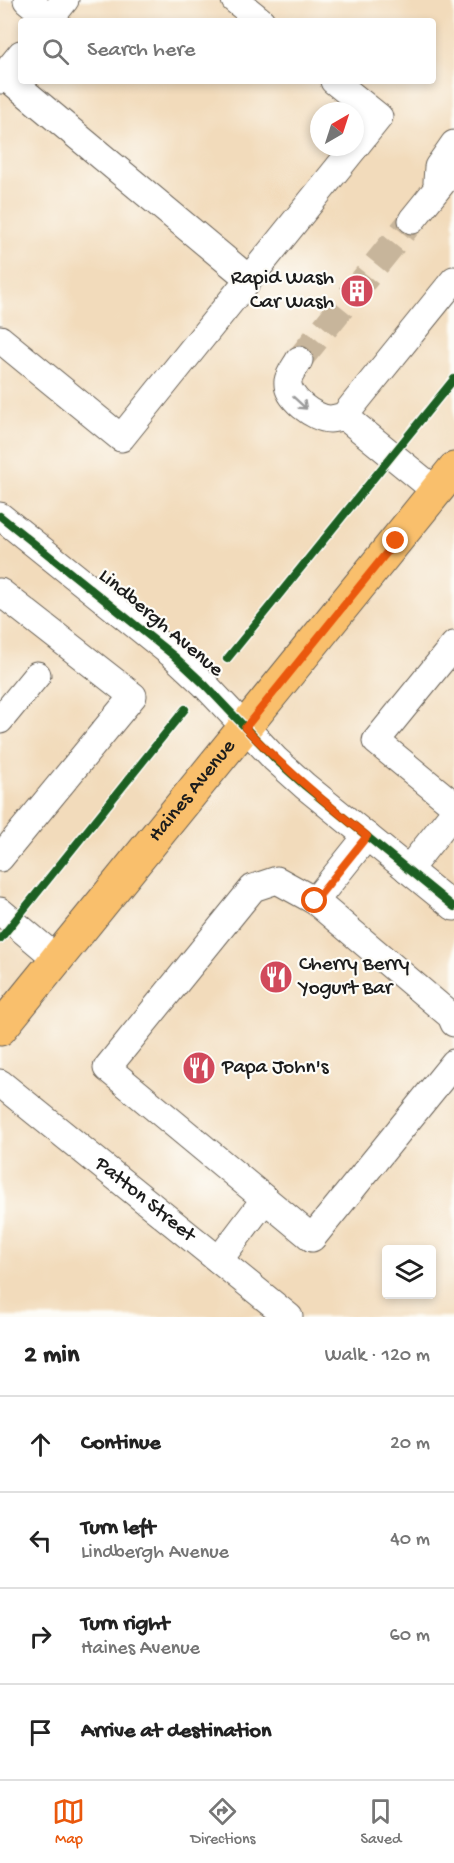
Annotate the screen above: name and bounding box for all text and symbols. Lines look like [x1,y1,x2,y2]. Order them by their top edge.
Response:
search box [18,18,436,84]
icon: search [39,35,72,68]
text: Search here [87,38,195,64]
north arrow [310,102,364,156]
place label: Rapid Wash Car Wash [231,267,334,316]
building icon: Rapid Wash Car Wash [339,273,375,309]
one-way arrow [292,396,307,410]
route end [382,527,408,553]
street label: Lindbergh Avenue [93,565,228,684]
street label: Haines Avenue [144,734,242,848]
route start [301,887,327,913]
place label: Cherry Berry Yogurt Bar [297,953,409,1002]
restaurant icon: Cherry Berry Yogurt Bar [258,959,294,995]
restaurant icon: Papa John's [181,1050,217,1086]
place label: Papa John's [221,1056,330,1081]
street label: Patton Street [88,1151,202,1250]
map controls [382,1245,436,1299]
button: layers [382,1245,436,1299]
text: 2 min [24,1341,79,1372]
text: Walk · 120 m [325,1345,430,1368]
icon: ahead [24,1428,57,1461]
text: Continue [81,1431,161,1457]
text: 20 m [390,1433,430,1456]
text: Turn left [81,1516,155,1542]
icon: left [24,1524,57,1557]
text: 40 m [390,1529,430,1552]
text: Lindbergh Avenue [81,1542,229,1565]
text: Turn right [81,1612,169,1638]
icon: right [24,1620,57,1653]
text: 60 m [390,1625,430,1648]
text: Haines Avenue [81,1638,200,1661]
icon: arrive [24,1716,57,1749]
text: Arrive at destination [81,1719,271,1745]
tab: Map [52,1795,85,1850]
tab: Directions [190,1795,256,1850]
tab: Saved [360,1795,401,1850]

